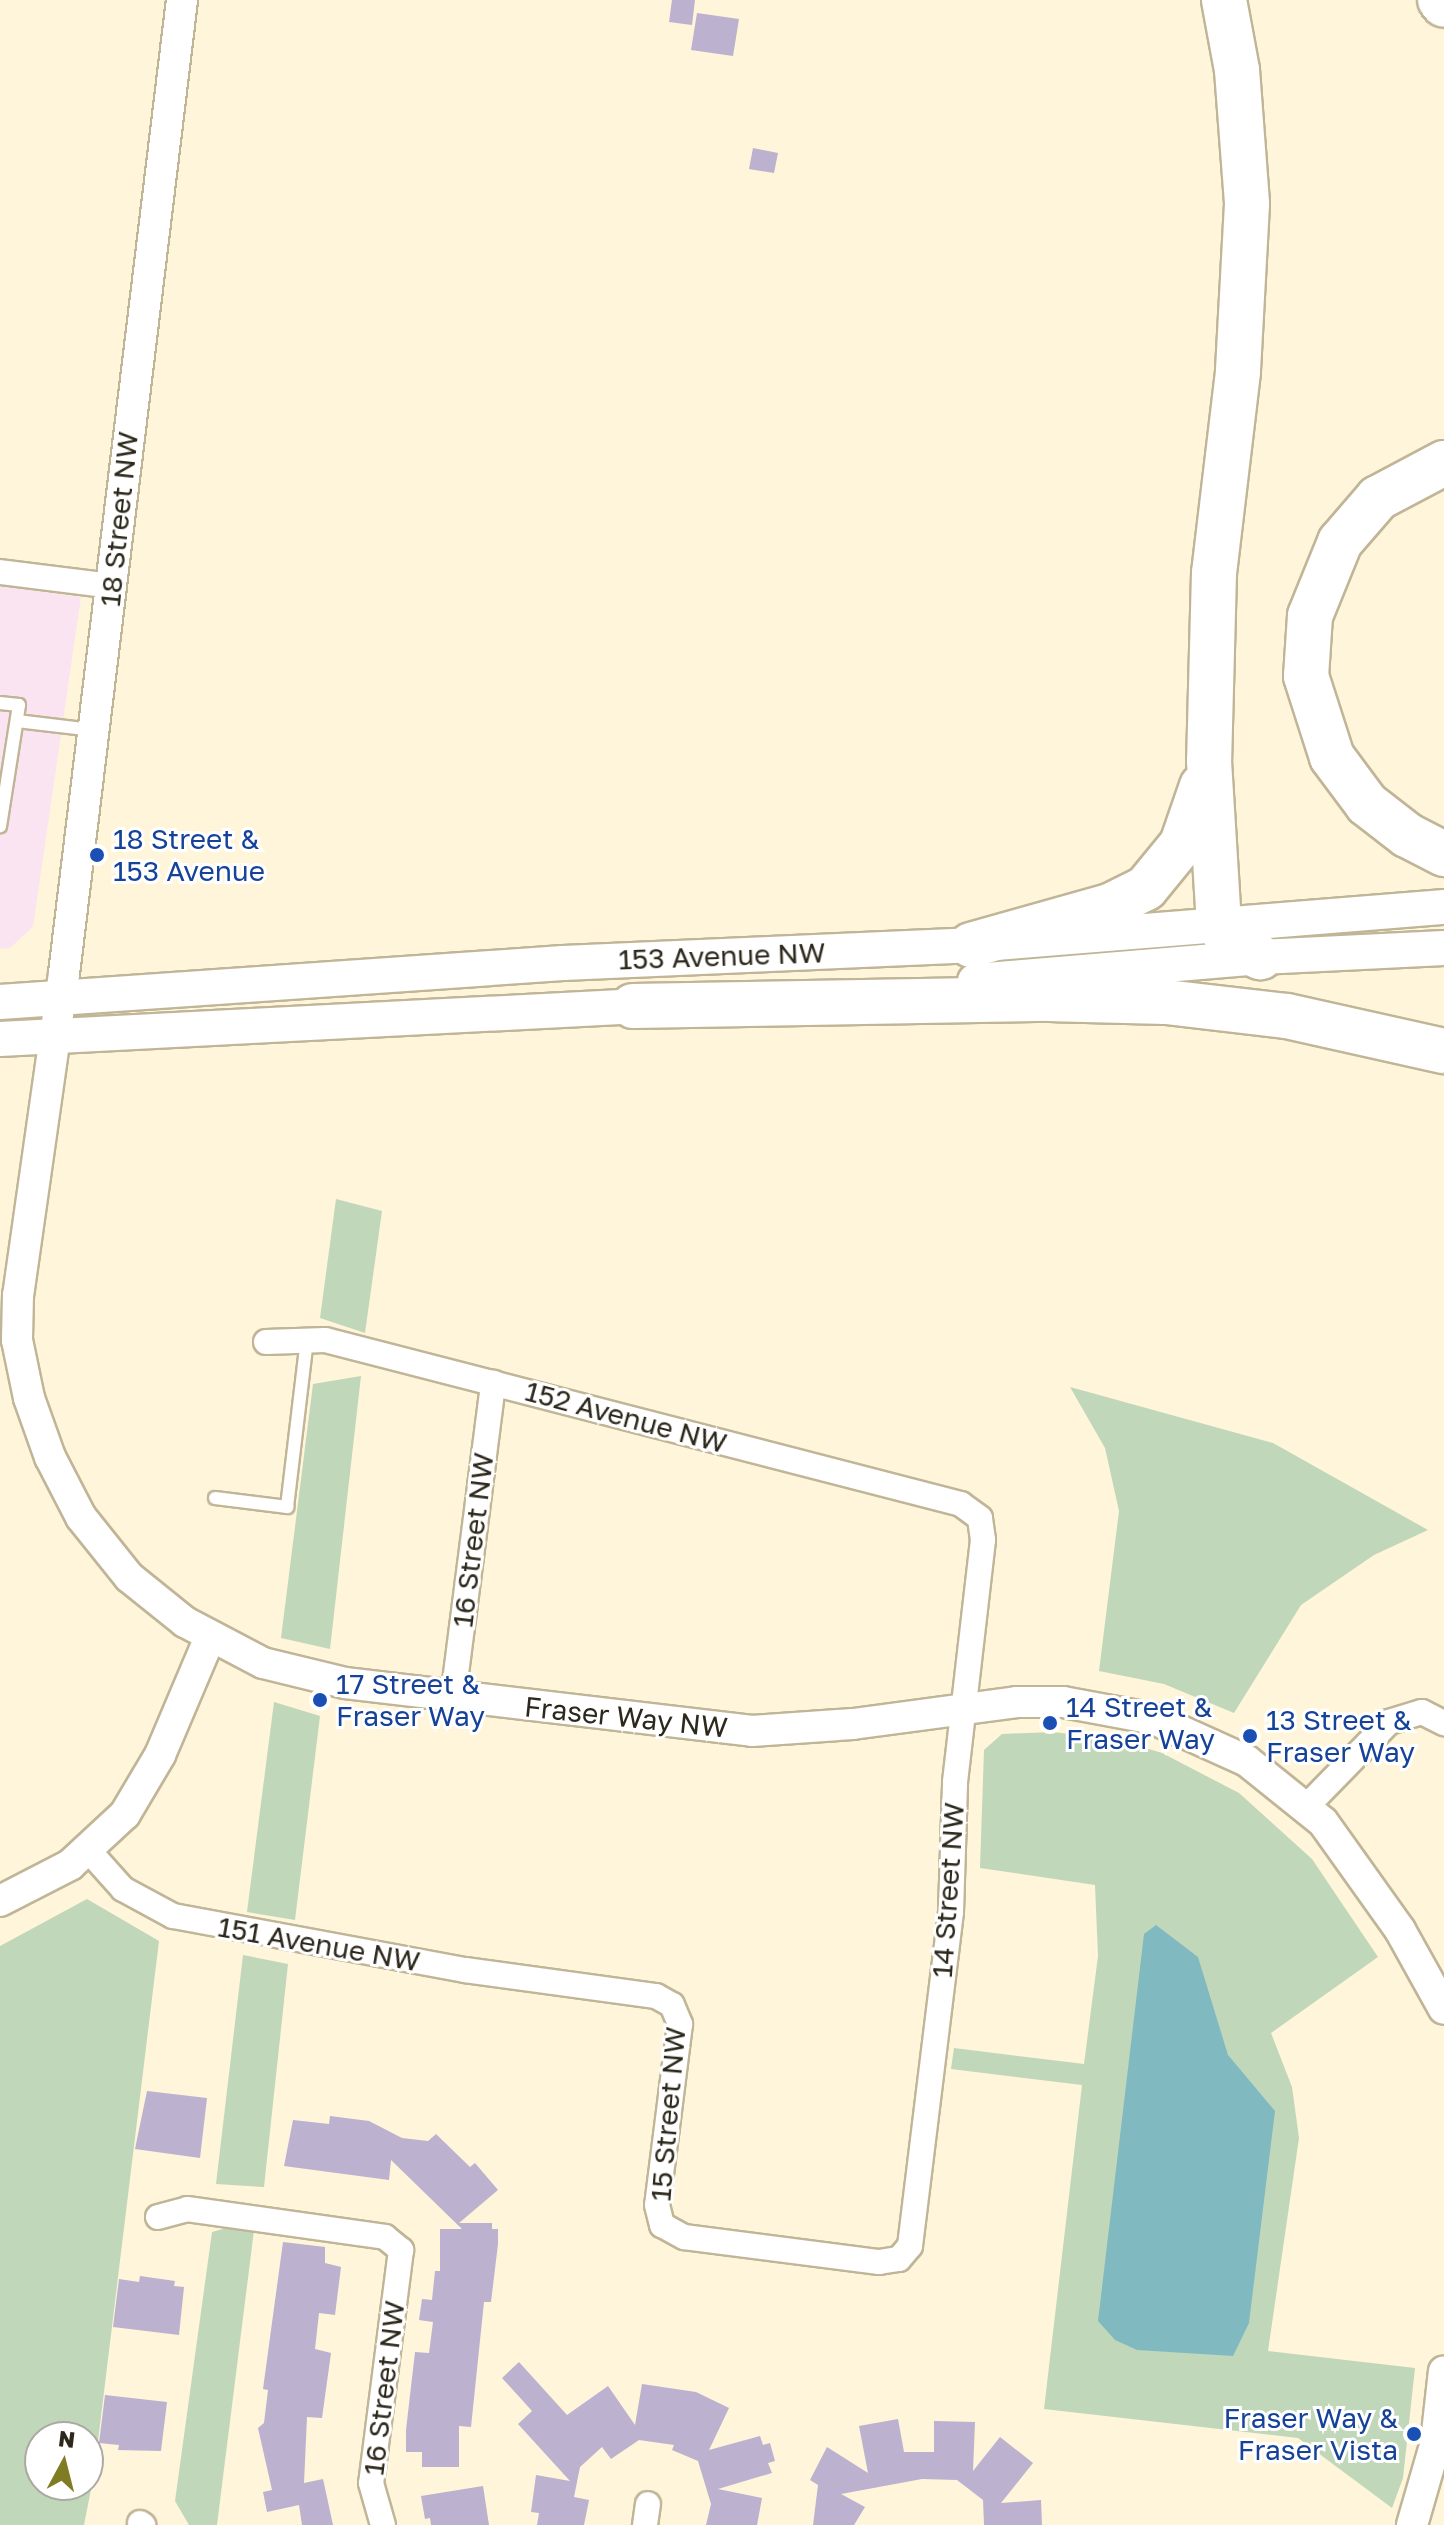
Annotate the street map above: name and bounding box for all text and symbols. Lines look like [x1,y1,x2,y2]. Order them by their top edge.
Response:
street label: 18 Street NW [93,430,145,608]
place label: 18 Street & 153 Avenue [113,822,265,888]
marker: 18 Street & 153 Avenue [88,846,106,864]
street label: 153 Avenue NW [618,936,826,976]
street label: 152 Avenue NW [522,1374,730,1460]
street label: 16 Street NW [446,1451,500,1629]
place label: 17 Street & Fraser Way [336,1667,485,1733]
street label: Fraser Way NW [523,1690,729,1744]
place label: 14 Street & Fraser Way [1066,1690,1215,1756]
marker: 17 Street & Fraser Way [311,1691,329,1709]
place label: 13 Street & Fraser Way [1266,1703,1415,1769]
marker: 14 Street & Fraser Way [1041,1714,1059,1732]
marker: 13 Street & Fraser Way [1241,1727,1259,1745]
street label: 14 Street NW [925,1801,971,1979]
street label: 151 Avenue NW [215,1910,423,1978]
street label: 15 Street NW [644,2025,692,2203]
street label: 16 Street NW [357,2299,411,2477]
place label: Fraser Way & Fraser Vista [1223,2401,1398,2467]
north arrow [24,2421,104,2501]
text: N [57,2424,77,2453]
marker: Fraser Way & Fraser Vista [1405,2425,1423,2443]

